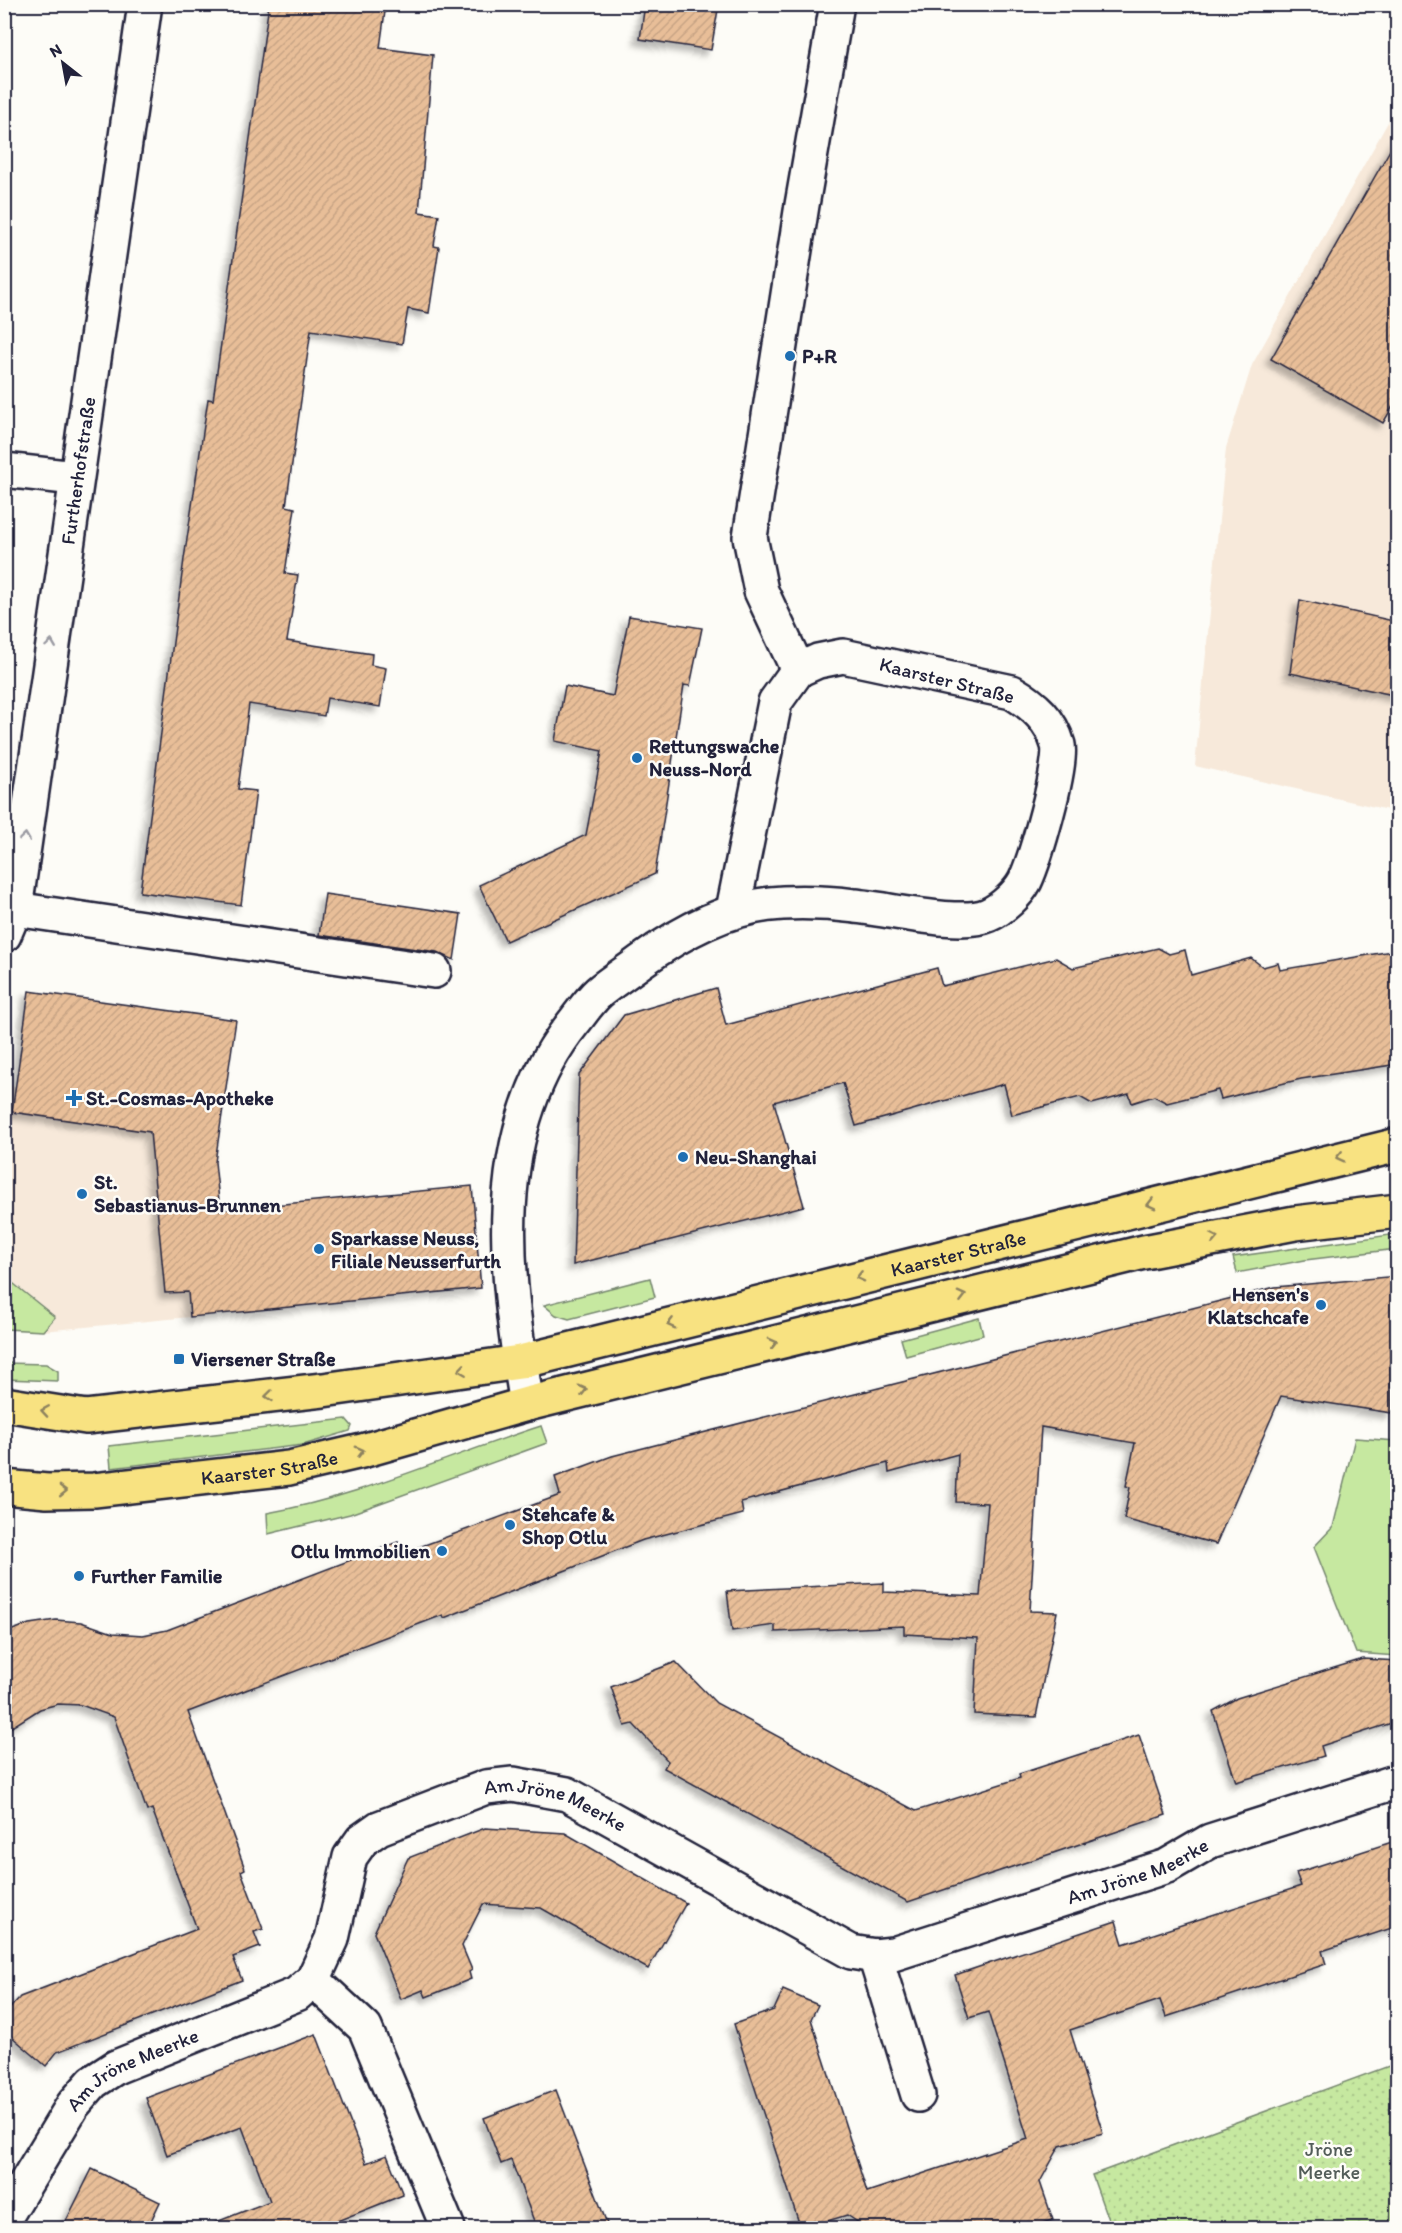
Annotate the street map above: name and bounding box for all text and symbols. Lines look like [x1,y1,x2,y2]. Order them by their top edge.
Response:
north arrow [33,33,93,93]
text: N [46,40,65,61]
place label: P+R [802,344,837,368]
marker: P+R [783,349,797,363]
street label: Furtherhofstraße [55,395,100,546]
one-way arrow [45,640,57,649]
street label: Kaarster Straße [877,652,1017,708]
place label: Rettungswache Neuss-Nord [649,734,780,781]
marker: Rettungswache Neuss-Nord [630,751,644,765]
one-way arrow [18,833,30,842]
place label: St.-Cosmas-Apotheke [86,1086,274,1111]
marker: St.-Cosmas-Apotheke [67,1091,81,1105]
place label: Neu-Shanghai [695,1145,817,1170]
marker: Neu-Shanghai [676,1150,690,1164]
one-way arrow [1336,1150,1346,1163]
place label: St. Sebastianus-Brunnen [94,1170,282,1217]
marker: St. Sebastianus-Brunnen [75,1187,89,1201]
one-way arrow [1146,1196,1156,1209]
street label: Kaarster Straße [888,1225,1028,1282]
place label: Sparkasse Neuss, Filiale Neusserfurth [331,1226,501,1273]
one-way arrow [1208,1232,1218,1245]
marker: Sparkasse Neuss, Filiale Neusserfurth [312,1242,326,1256]
one-way arrow [855,1269,865,1282]
place label: Hensen's Klatschcafe [1208,1282,1309,1329]
one-way arrow [957,1290,967,1303]
marker: Hensen's Klatschcafe [1314,1298,1328,1312]
one-way arrow [666,1316,676,1329]
one-way arrow [768,1337,778,1350]
place label: Viersener Straße [191,1347,336,1371]
marker: Viersener Straße [172,1352,186,1366]
one-way arrow [457,1363,466,1375]
one-way arrow [578,1384,588,1397]
one-way arrow [264,1389,273,1402]
one-way arrow [41,1405,50,1417]
street label: Kaarster Straße [200,1445,340,1490]
one-way arrow [354,1446,364,1459]
one-way arrow [58,1485,67,1497]
place label: Stehcafe & Shop Otlu [522,1502,614,1550]
marker: Stehcafe & Shop Otlu [503,1518,517,1532]
place label: Otlu Immobilien [291,1539,431,1563]
marker: Otlu Immobilien [435,1544,449,1558]
place label: Further Familie [91,1564,223,1588]
marker: Further Familie [72,1569,86,1583]
street label: Am Jröne Meerke [483,1772,631,1837]
street label: Am Jröne Meerke [1064,1833,1213,1909]
street label: Am Jröne Meerke [61,2023,202,2116]
park label: Jröne Meerke [1298,2137,1360,2184]

